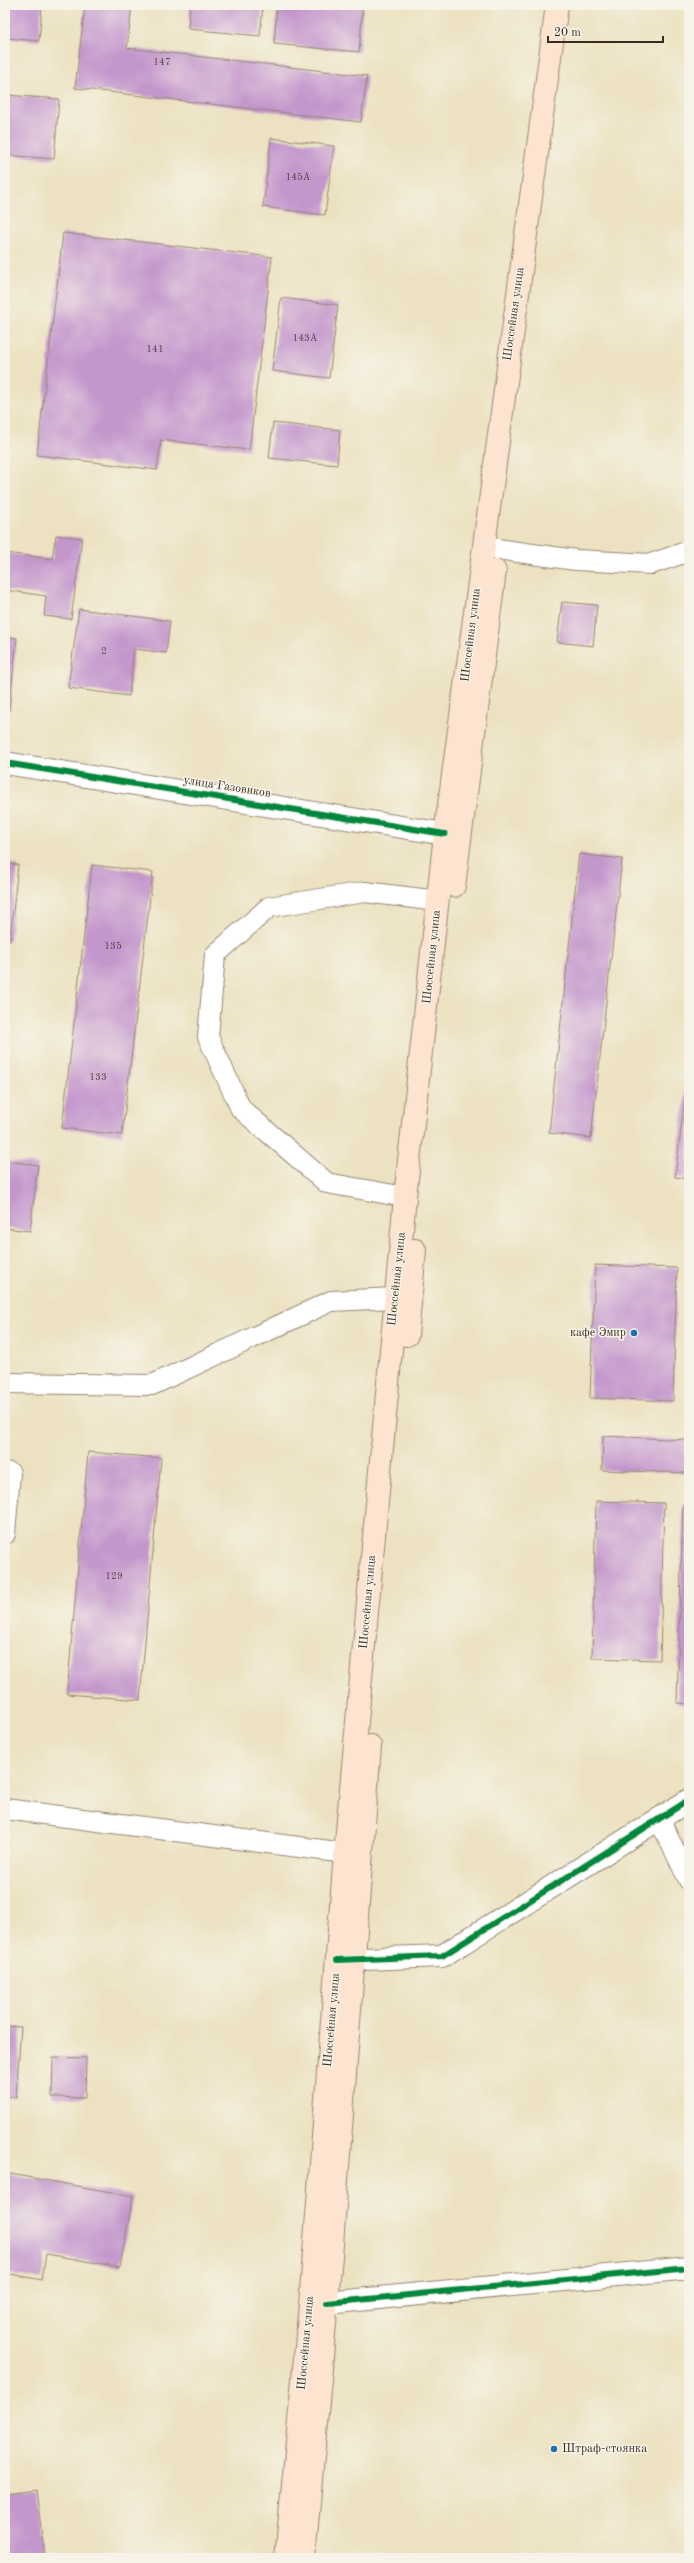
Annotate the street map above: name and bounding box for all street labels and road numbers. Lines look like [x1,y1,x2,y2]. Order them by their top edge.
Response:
street label: Шоссейная улица [501,266,527,362]
street label: Шоссейная улица [459,587,483,683]
street label: улица Газовиков [182,774,272,800]
street label: Шоссейная улица [421,909,443,1005]
street label: Шоссейная улица [386,1231,408,1327]
street label: Шоссейная улица [358,1554,378,1650]
street label: Шоссейная улица [322,1972,342,2068]
street label: Шоссейная улица [296,2295,316,2391]

